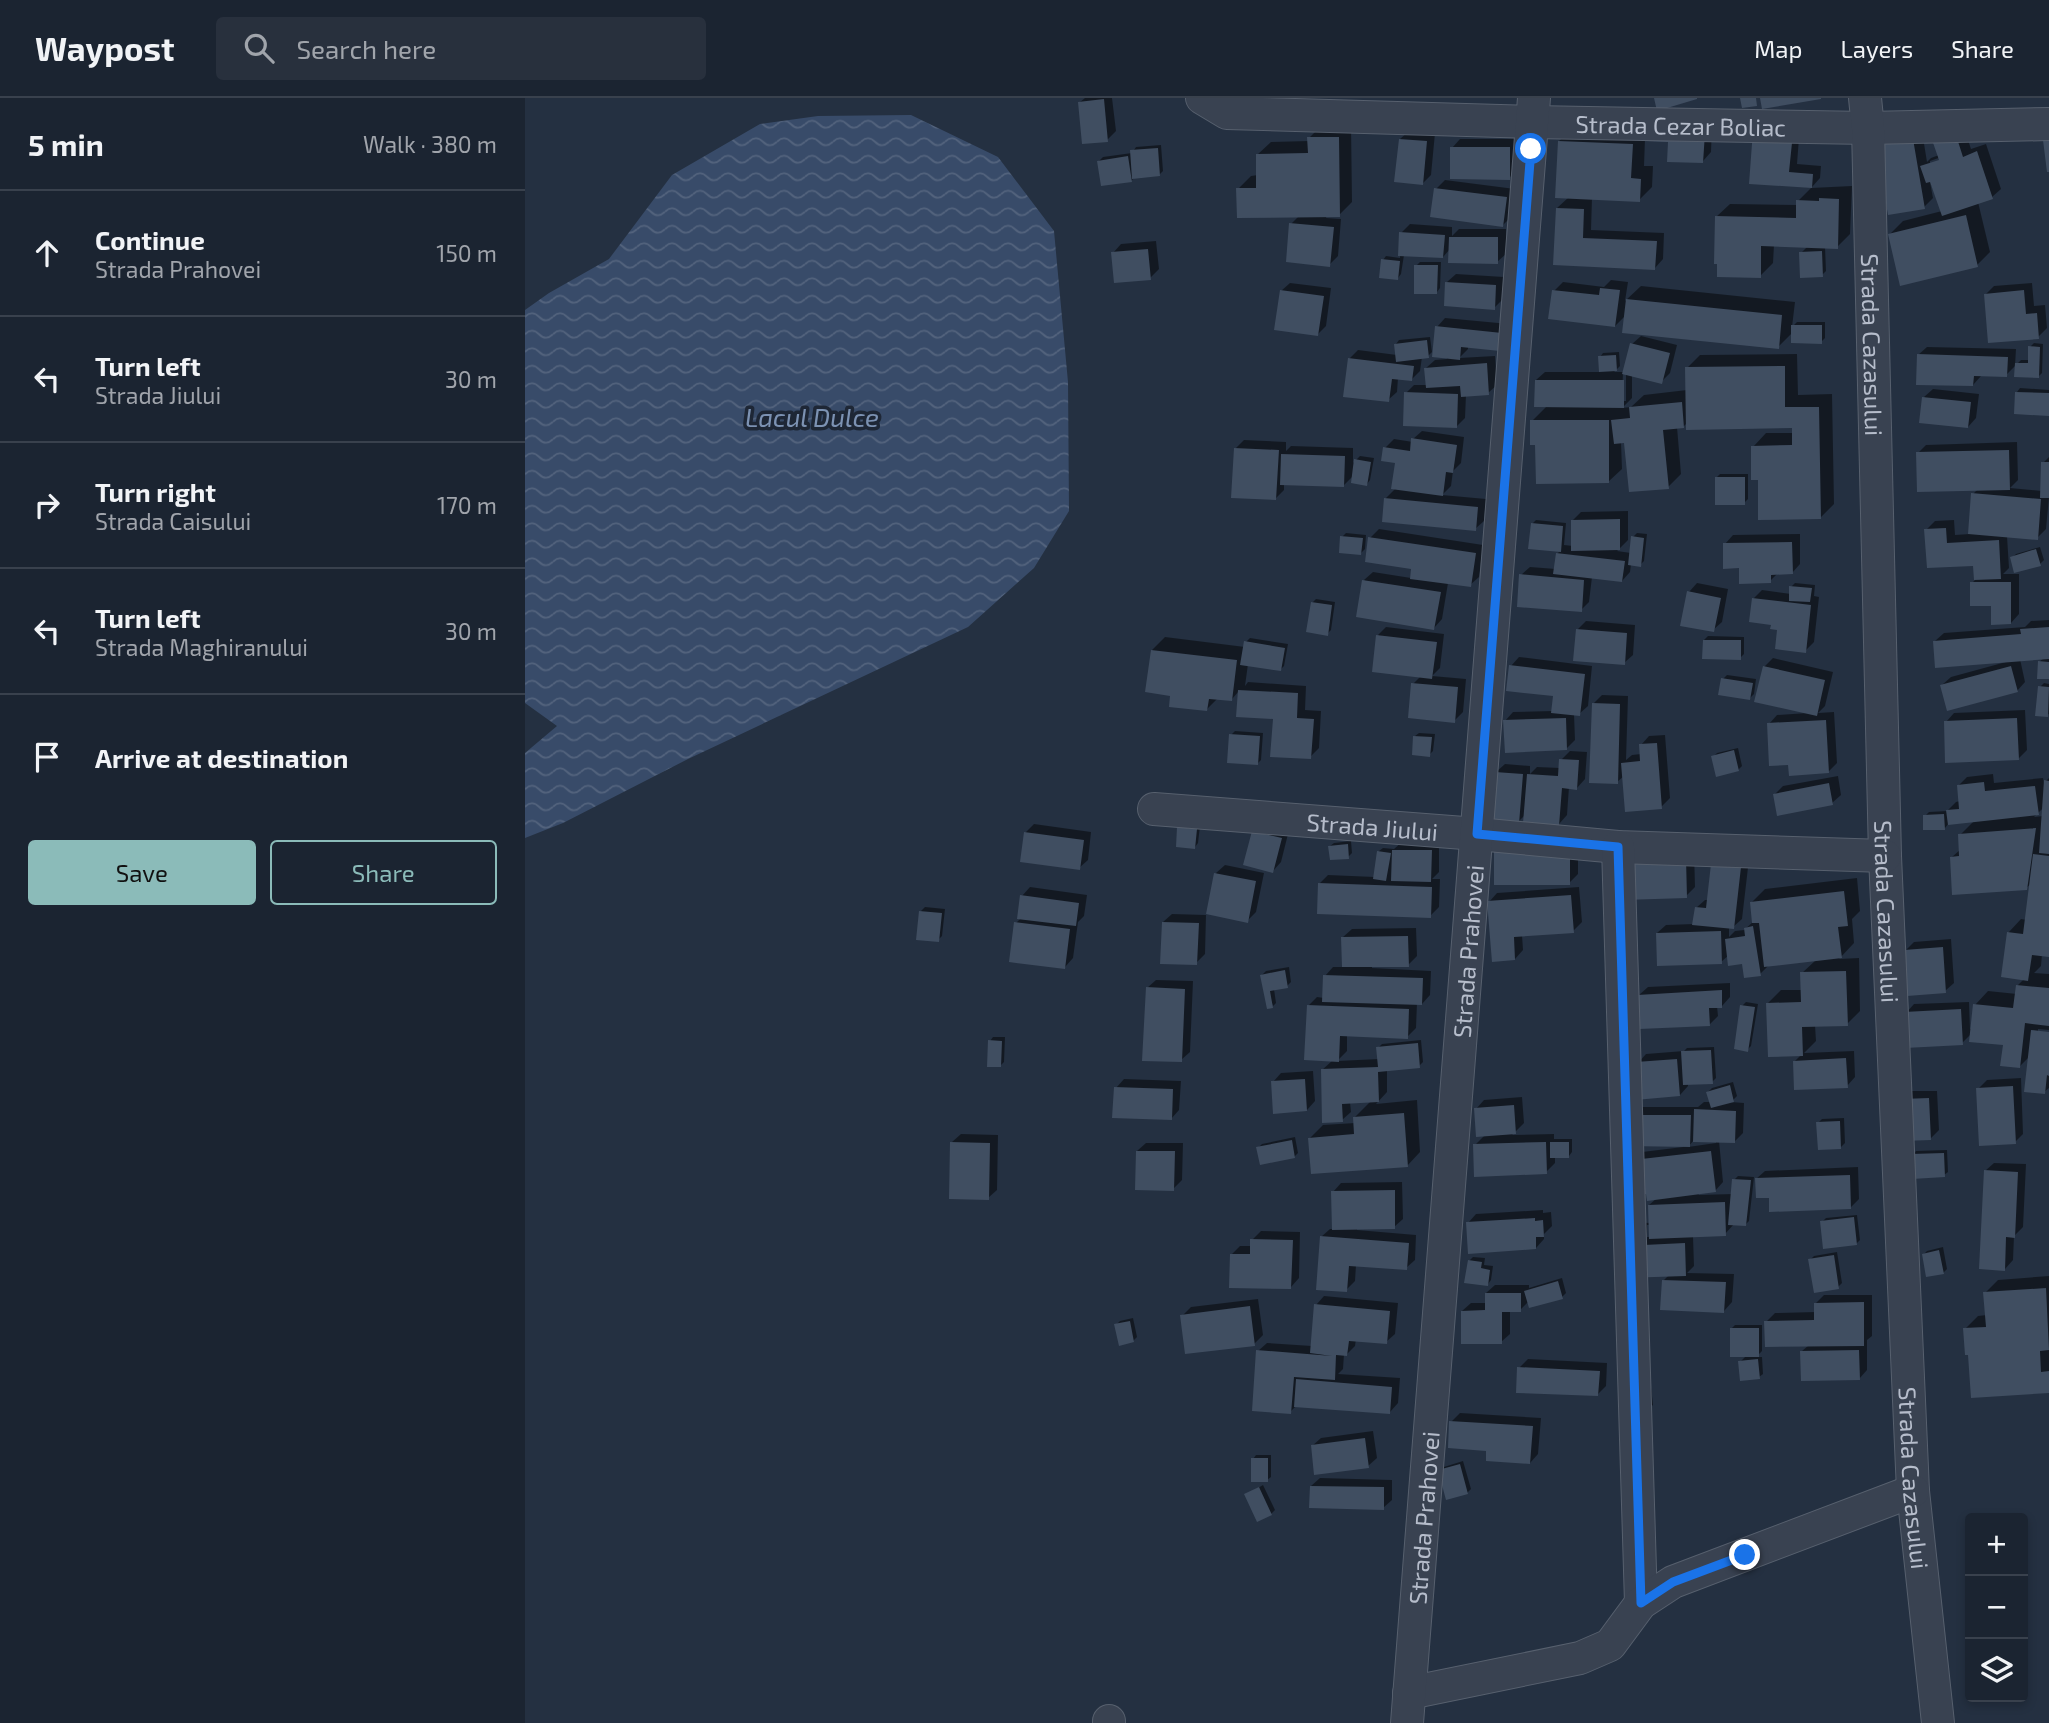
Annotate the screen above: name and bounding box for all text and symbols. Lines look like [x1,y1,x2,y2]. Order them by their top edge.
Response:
search box [216,17,706,80]
text: Waypost [35,28,174,68]
icon: search [240,29,278,67]
text: Search here [296,33,436,64]
text: Map [1754,34,1802,63]
text: Layers [1840,34,1913,63]
text: Share [1951,34,2014,63]
street label: Strada Cezar Boliac [1575,108,1786,141]
text: 5 min [28,126,104,162]
text: Walk · 380 m [363,130,497,158]
route start [1515,133,1546,164]
text: Continue [95,224,205,255]
icon: ahead [28,234,66,272]
text: 150 m [436,239,497,267]
street label: Strada Cazasului [1856,253,1890,436]
text: Strada Prahovei [95,255,261,283]
text: Turn left [95,350,201,381]
icon: left [28,360,66,398]
text: 30 m [445,365,497,393]
text: Strada Jiului [95,381,221,409]
water label: Lacul Dulce [745,401,879,432]
text: Turn right [95,476,216,507]
icon: right [28,486,66,524]
text: 170 m [437,491,497,519]
text: Strada Caisului [95,507,251,535]
text: Turn left [95,602,201,633]
icon: left [28,612,66,650]
text: 30 m [445,617,497,645]
text: Strada Maghiranului [95,633,308,661]
icon: arrive [28,738,66,776]
text: Arrive at destination [95,742,348,773]
street label: Strada Jiului [1306,806,1439,845]
street label: Strada Cazasului [1870,820,1906,1003]
button: Save [28,840,256,905]
button: Share [270,840,497,905]
street label: Strada Prahovei [1446,864,1489,1039]
street label: Strada Cazasului [1894,1386,1936,1570]
street label: Strada Prahovei [1402,1430,1444,1605]
map controls [1965,1513,2028,1702]
button: + [1965,1513,2028,1576]
route end [1729,1539,1760,1570]
button: − [1965,1576,2028,1639]
button: layers [1965,1639,2028,1702]

